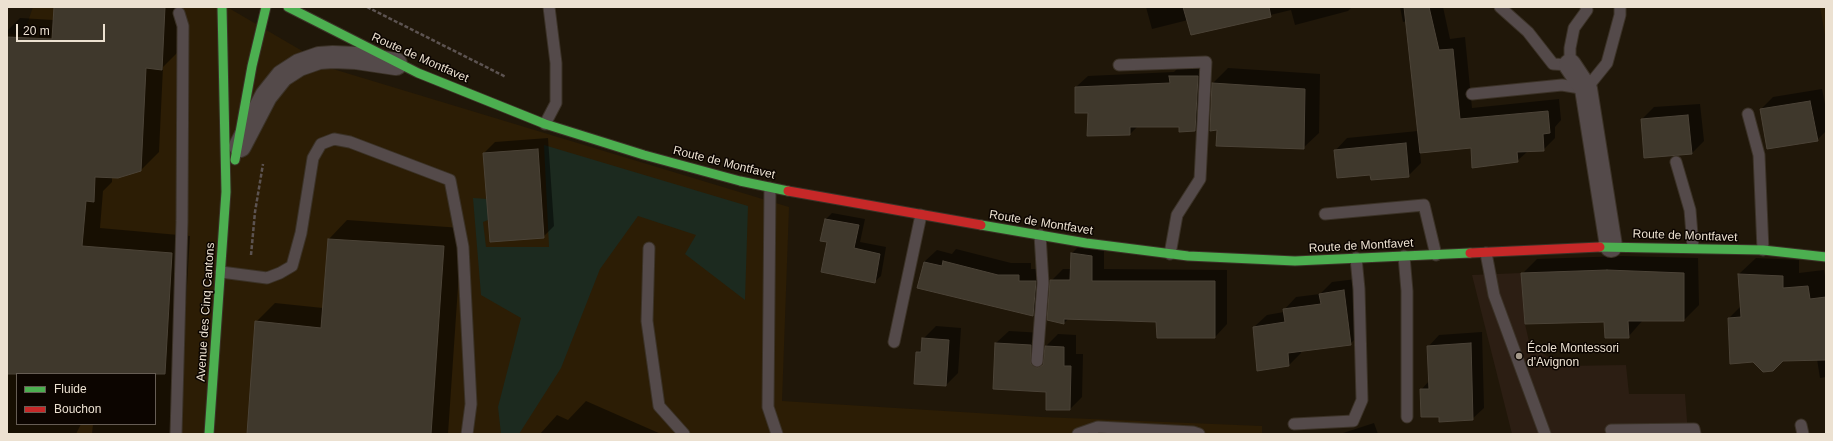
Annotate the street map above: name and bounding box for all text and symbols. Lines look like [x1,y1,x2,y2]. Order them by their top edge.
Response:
scale bar [18,16,107,42]
text: 20 m [23,24,50,38]
street label: Route de Montfavet [369,30,471,86]
street label: Route de Montfavet [671,143,777,183]
street label: Route de Montfavet [988,208,1094,238]
street label: Route de Montfavet [1632,227,1738,245]
street label: Route de Montfavet [1308,236,1414,256]
street label: Avenue des Cinq Cantons [194,242,218,382]
place label: École Montessori d'Avignon [1527,342,1619,370]
marker: École Montessori d'Avignon [1514,351,1524,361]
legend [16,373,156,425]
text: Fluide [54,382,87,396]
text: Bouchon [54,402,101,416]

